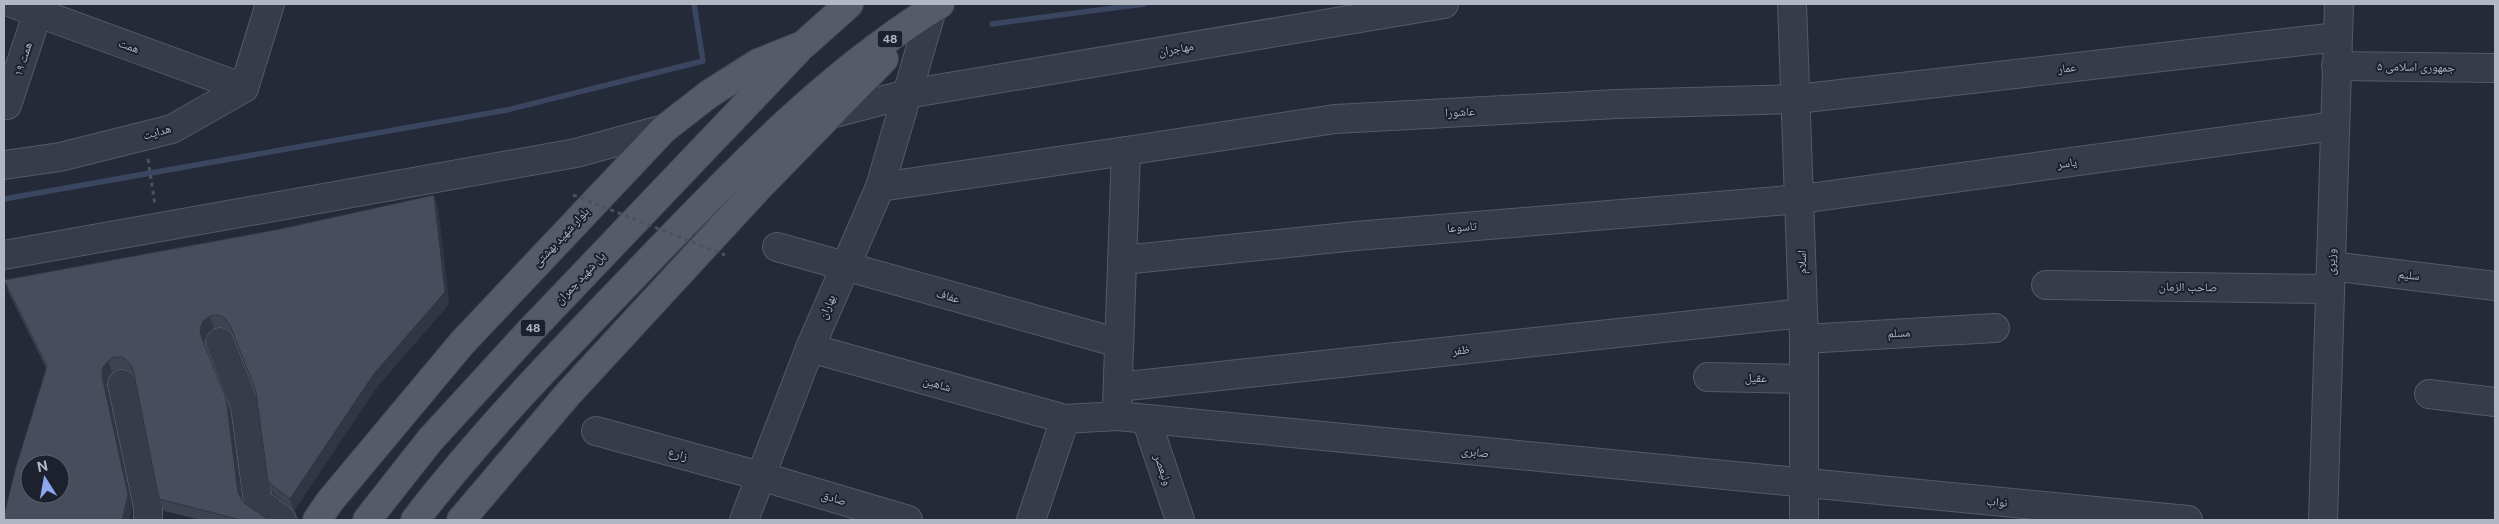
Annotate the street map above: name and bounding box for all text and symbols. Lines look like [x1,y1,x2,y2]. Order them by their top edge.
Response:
road number: 48 [878,30,902,48]
street label: همت [117,36,141,56]
street label: مهاجران [1157,39,1195,59]
street label: همت ۱۹ [11,40,35,78]
street label: جمهوری اسلامی ۵ [2377,59,2455,75]
street label: عمار [2056,60,2077,76]
street label: عاشورا [1445,104,1475,120]
street label: هدایت [141,121,173,143]
street label: یاسر [2055,155,2078,172]
street label: بلوار شهید بهشتی [530,204,592,270]
street label: تاسوعا [1447,219,1478,235]
street label: پل شهید چمران [552,248,608,307]
street label: وزیری [2324,249,2338,275]
street label: اسلام [1795,250,1810,274]
street label: سلیم [2397,267,2421,284]
street label: صاحب الزمان [2159,279,2217,295]
street label: عفاف [935,286,961,306]
street label: بهاران [816,293,839,322]
road number: 48 [520,319,546,336]
street label: مسلم [1887,325,1911,342]
street label: ظفر [1451,342,1470,358]
street label: عقیل [1745,371,1767,385]
street label: شاهین [921,373,953,395]
street label: صابری [1460,444,1490,461]
street label: زارع [667,445,690,464]
street label: ولیعصر [1151,452,1175,487]
north arrow [20,454,70,504]
text: N [36,457,49,475]
street label: صادق [820,488,848,508]
street label: نواب [1986,494,2008,510]

